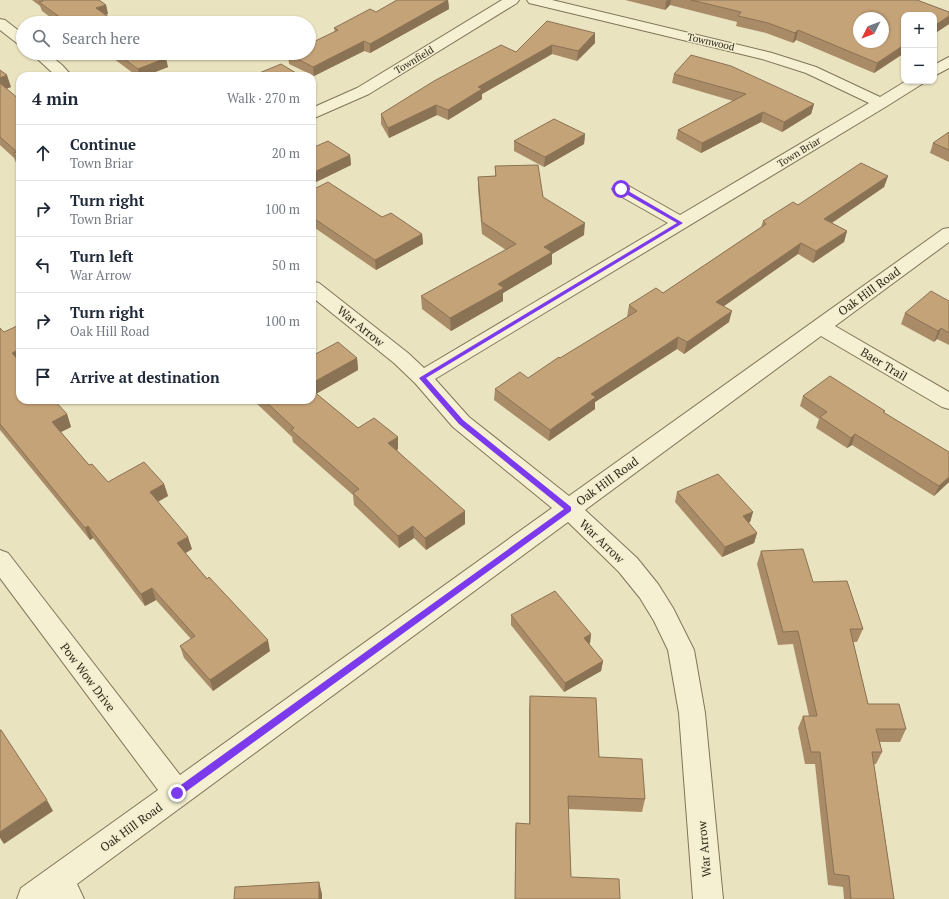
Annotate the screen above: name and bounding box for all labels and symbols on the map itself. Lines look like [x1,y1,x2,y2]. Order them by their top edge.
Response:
north arrow [853,12,889,48]
street label: Townwood [686,30,736,54]
street label: Townfield [392,43,436,77]
street label: Town Briar [775,134,823,170]
route start [612,180,630,198]
street label: Oak Hill Road [835,263,903,319]
street label: War Arrow [334,302,388,350]
street label: Baer Trail [858,344,910,384]
street label: Oak Hill Road [573,453,641,509]
street label: War Arrow [576,516,628,566]
street label: Pow Wow Drive [57,640,119,714]
route end [168,784,186,802]
street label: Oak Hill Road [97,799,165,855]
street label: War Arrow [694,820,714,878]

